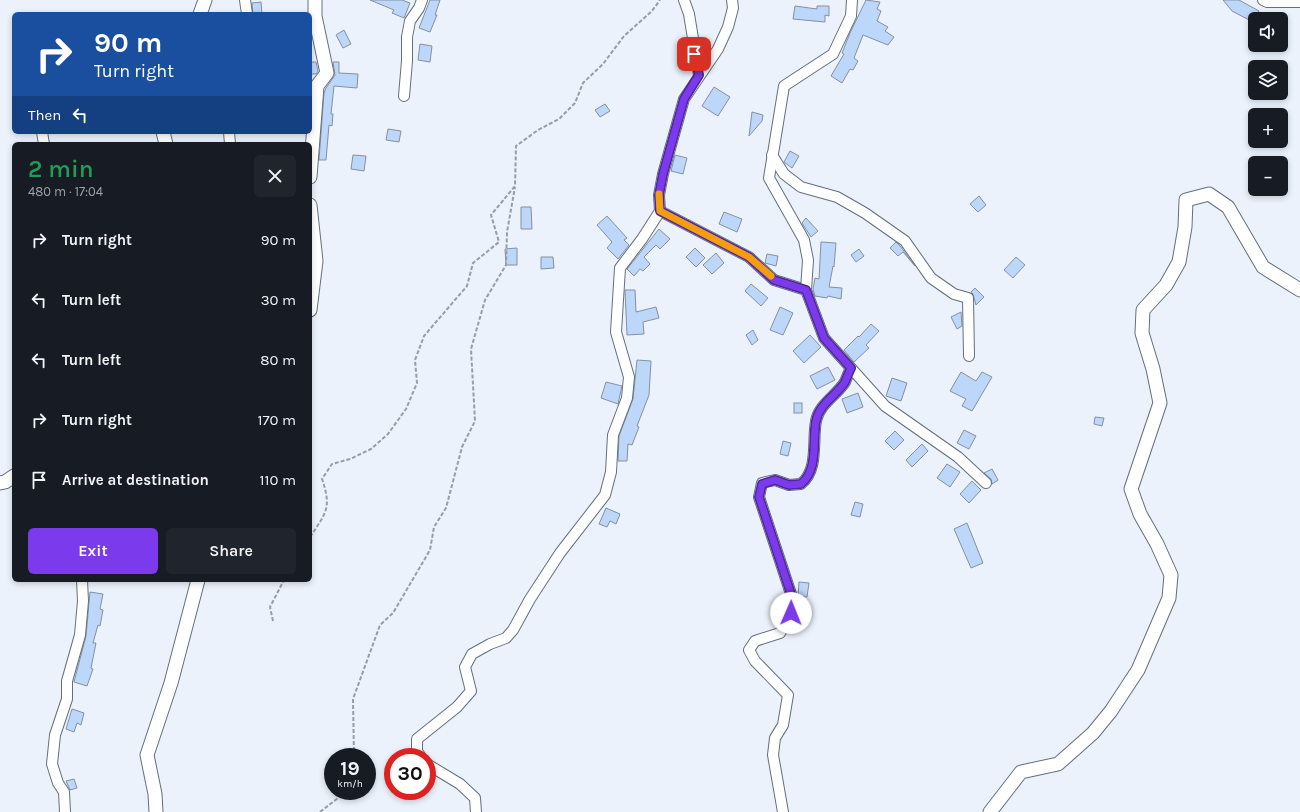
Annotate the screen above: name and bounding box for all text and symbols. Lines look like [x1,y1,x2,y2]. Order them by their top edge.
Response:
map controls [1248,12,1288,196]
button: sound [1248,12,1288,52]
text: 90 m [94,26,162,59]
icon: right [28,28,80,80]
pin [677,37,711,71]
icon: arrive [683,43,705,65]
text: Turn right [94,60,174,82]
button: layers [1248,60,1288,100]
icon: left [69,104,91,126]
text: Then [28,106,61,124]
button: + [1248,108,1288,148]
text: 2 min [28,155,94,183]
button: close [254,155,296,197]
button: − [1248,156,1288,196]
text: 480 m · 17:04 [28,184,103,199]
icon: right [28,229,50,251]
text: Turn right [62,231,132,249]
text: 90 m [261,231,296,249]
icon: left [28,289,50,311]
text: Turn left [62,291,121,309]
text: 30 m [261,291,296,309]
icon: left [28,349,50,371]
text: Turn left [62,351,121,369]
text: 80 m [260,351,296,369]
icon: right [28,409,50,431]
text: Turn right [62,411,132,429]
text: 170 m [258,411,296,429]
icon: arrive [28,469,50,491]
text: Arrive at destination [62,471,209,489]
text: 110 m [260,471,296,489]
button: Exit [28,528,158,574]
button: Share [166,528,296,574]
position arrow [770,592,812,634]
speed limit sign: 30 [384,748,436,800]
text: 19 [340,757,360,780]
text: km/h [337,778,363,790]

